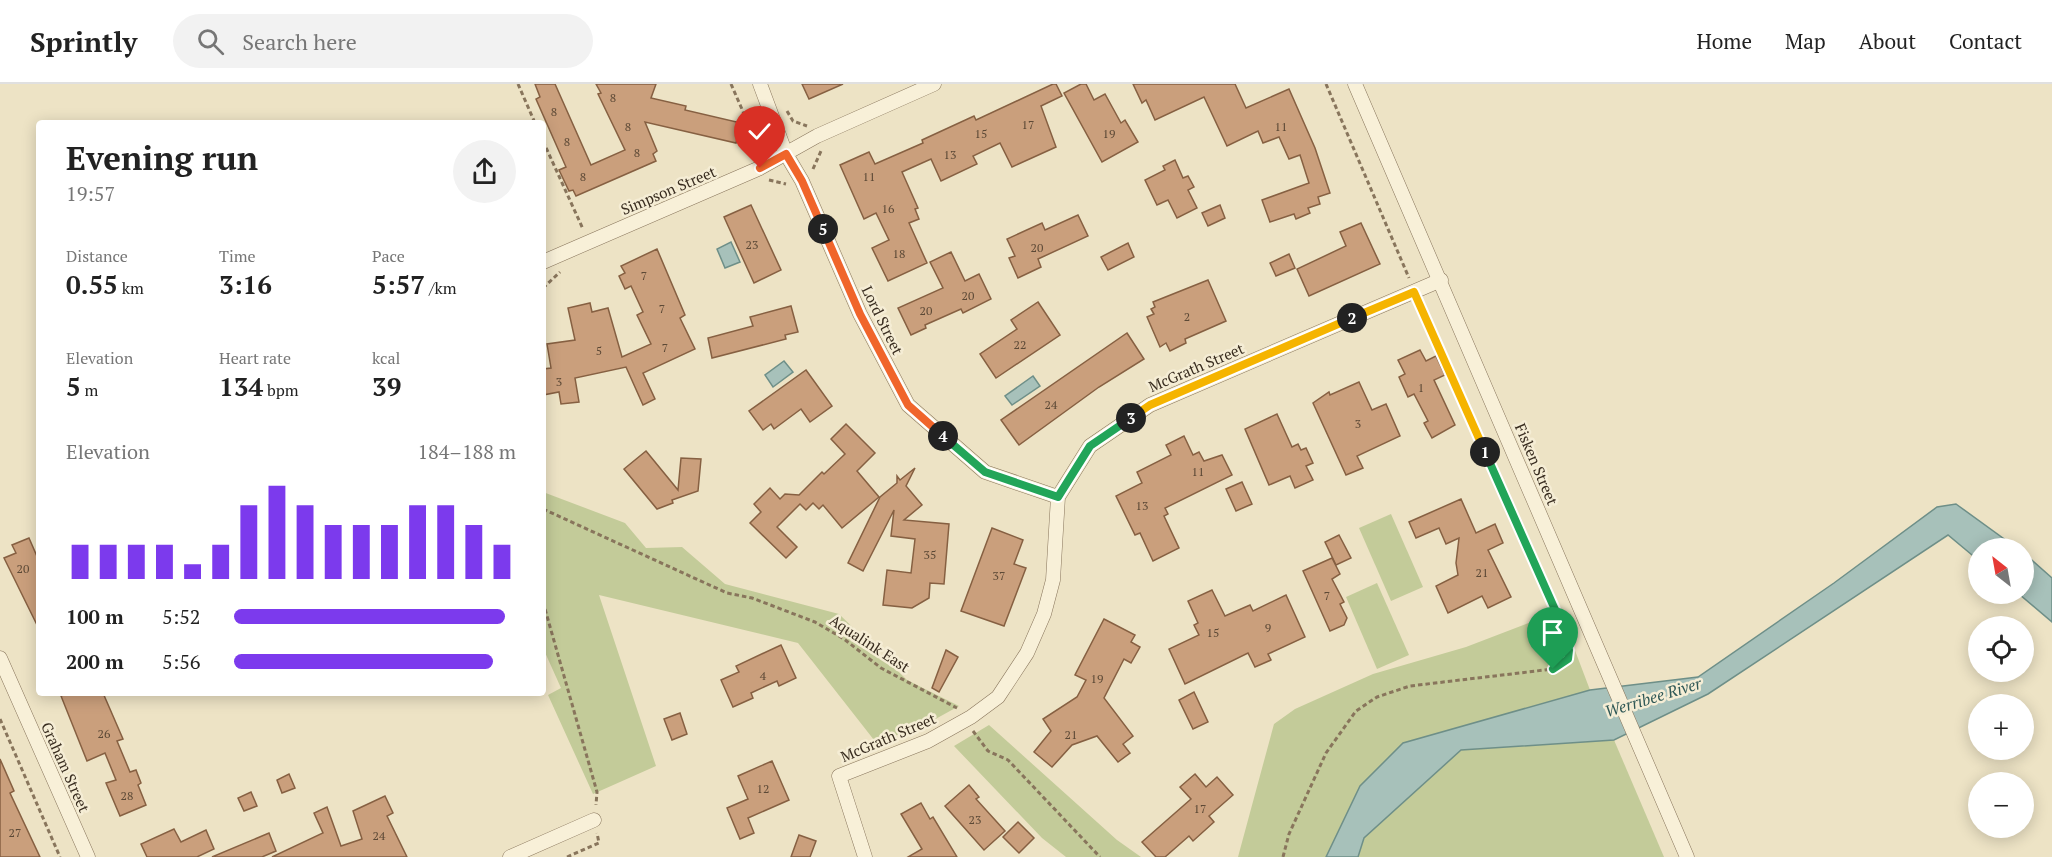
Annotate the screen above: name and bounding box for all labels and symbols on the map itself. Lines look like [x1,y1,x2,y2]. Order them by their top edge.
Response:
house number: 8 [610,90,616,105]
house number: 8 [551,104,557,119]
pin [734,106,785,168]
house number: 17 [1022,117,1034,132]
house number: 8 [625,119,631,134]
house number: 11 [1275,119,1287,134]
house number: 15 [975,126,987,141]
house number: 19 [1103,126,1115,141]
house number: 8 [564,134,570,149]
house number: 8 [634,145,640,160]
house number: 13 [944,147,956,162]
street label: Simpson Street [617,161,719,219]
house number: 8 [580,169,586,184]
house number: 11 [863,169,875,184]
house number: 16 [882,201,895,216]
pin: 5 [808,214,838,244]
house number: 23 [746,237,758,252]
house number: 20 [1031,240,1043,255]
house number: 18 [893,246,905,261]
house number: 7 [641,268,647,283]
street label: Lord Street [858,282,908,358]
house number: 20 [962,288,974,303]
house number: 7 [659,301,665,316]
house number: 20 [920,303,932,318]
pin: 2 [1337,303,1367,333]
house number: 2 [1184,309,1190,324]
house number: 22 [1014,337,1026,352]
street label: McGrath Street [1145,338,1247,396]
house number: 7 [662,340,668,355]
house number: 5 [596,343,602,358]
house number: 3 [556,374,562,389]
house number: 1 [1418,380,1424,395]
house number: 24 [1045,397,1058,412]
pin: 3 [1116,403,1146,433]
house number: 3 [1355,416,1361,431]
street label: Fisken Street [1511,420,1563,508]
pin: 4 [928,421,958,451]
pin: 1 [1470,437,1500,467]
house number: 11 [1192,464,1204,479]
house number: 13 [1136,498,1148,513]
north arrow [1968,538,2034,604]
house number: 35 [924,547,936,562]
house number: 20 [17,561,29,576]
house number: 21 [1476,565,1488,580]
house number: 37 [993,568,1005,583]
house number: 7 [1324,588,1330,603]
pin [1527,607,1578,669]
street label: Aqualink East [826,610,914,677]
house number: 9 [1265,620,1271,635]
house number: 15 [1207,625,1219,640]
house number: 4 [760,668,767,683]
house number: 19 [1091,671,1103,686]
water label: Werribee River [1602,672,1705,722]
street label: McGrath Street [837,708,939,766]
street label: Graham Street [37,719,95,816]
house number: 26 [98,726,111,741]
house number: 21 [1065,727,1077,742]
house number: 12 [757,781,769,796]
house number: 28 [121,788,133,803]
house number: 17 [1194,801,1206,816]
house number: 23 [969,812,981,827]
house number: 27 [9,825,21,840]
house number: 24 [373,828,386,843]

